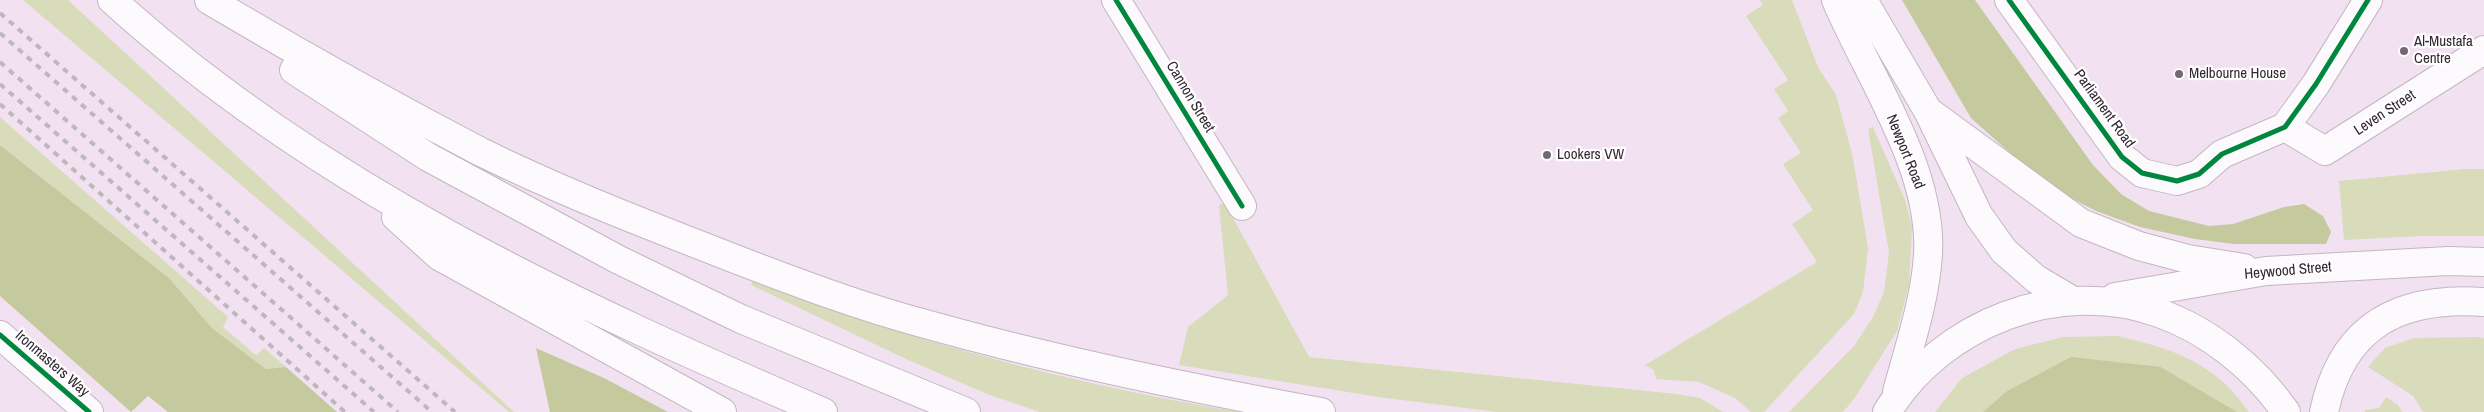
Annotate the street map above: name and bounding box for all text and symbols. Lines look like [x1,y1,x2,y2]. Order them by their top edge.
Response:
place label: Al-Mustafa Centre [2414,33,2473,68]
marker: Al-Mustafa Centre [2398,45,2410,57]
street label: Cannon Street [1162,58,1218,136]
place label: Melbourne House [2189,65,2286,83]
street label: Parliament Road [2070,66,2138,152]
marker: Melbourne House [2173,68,2185,80]
street label: Leven Street [2351,86,2419,140]
street label: Newport Road [1882,112,1928,192]
place label: Lookers VW [1557,146,1624,164]
marker: Lookers VW [1541,149,1553,161]
street label: Heywood Street [2244,258,2332,284]
street label: Ironmasters Way [11,327,93,401]

